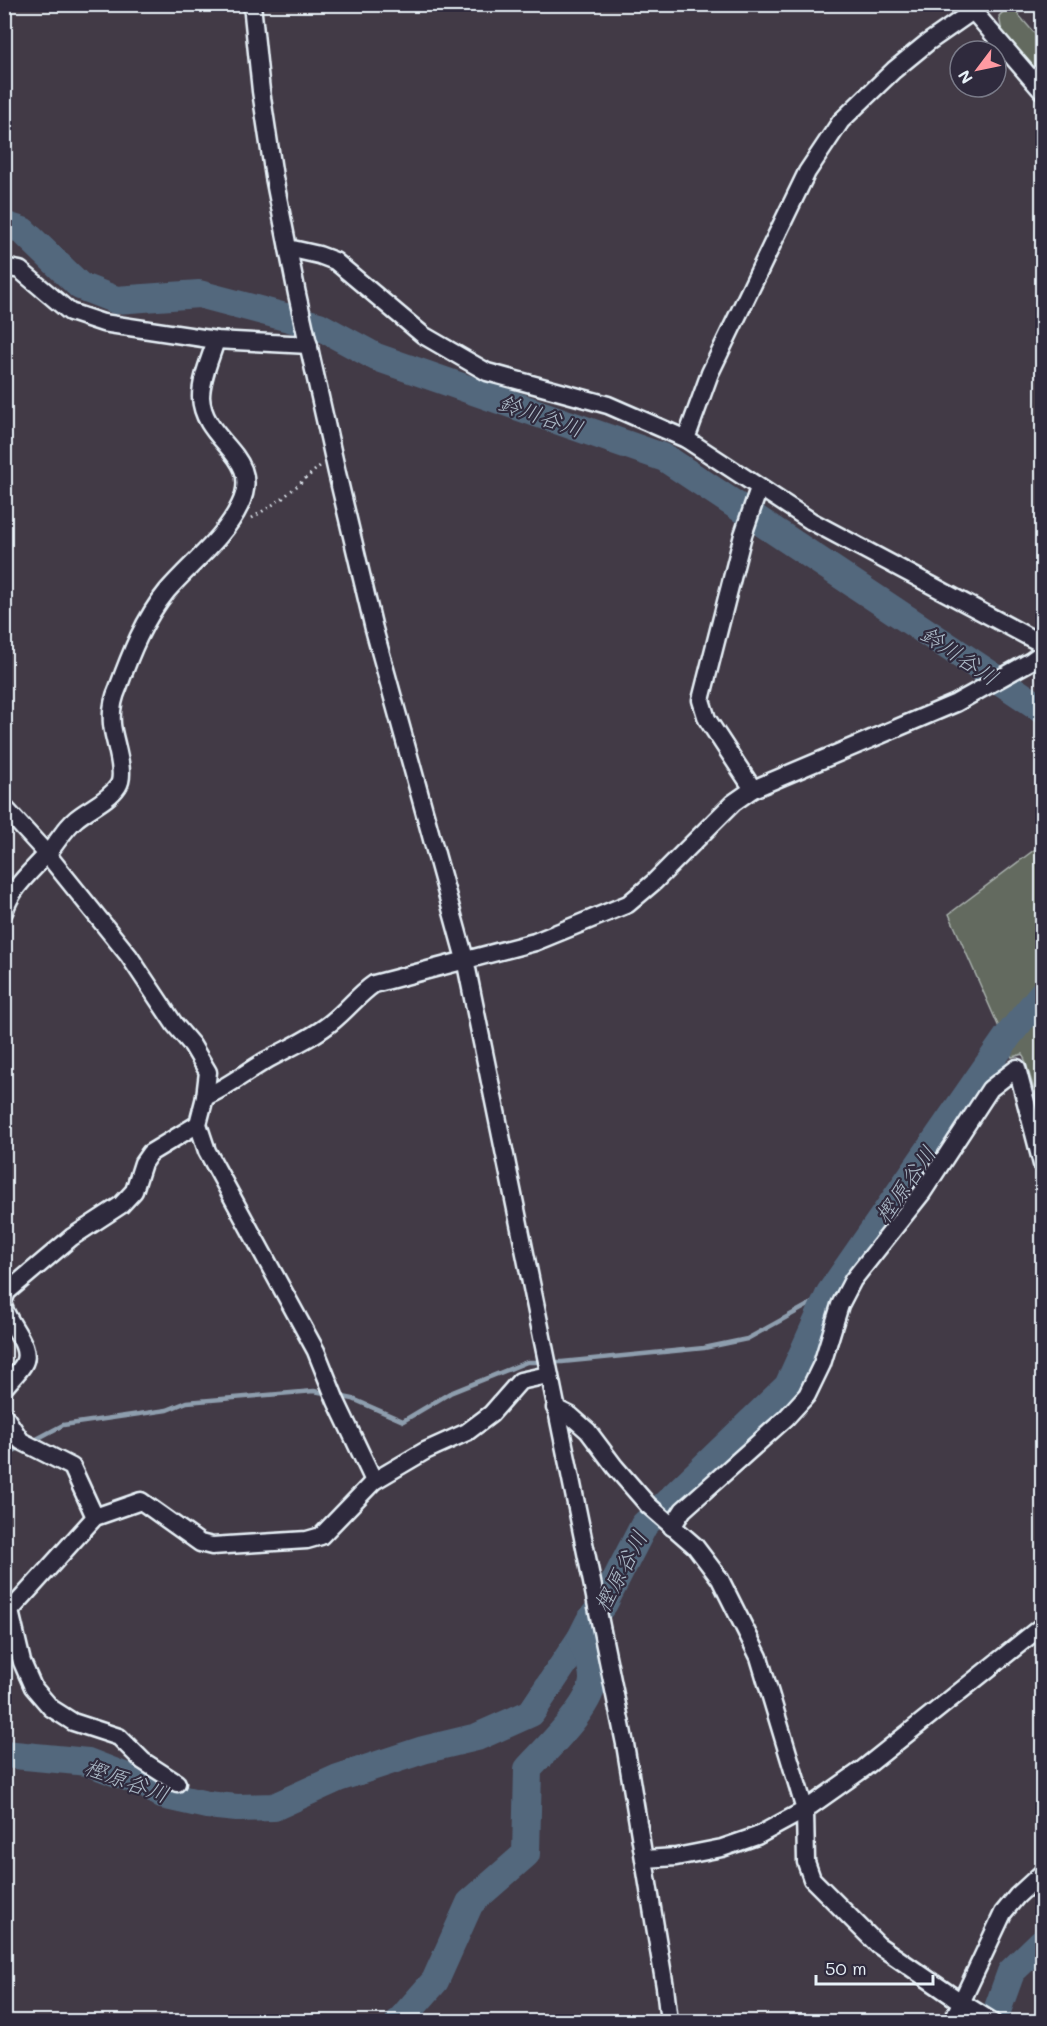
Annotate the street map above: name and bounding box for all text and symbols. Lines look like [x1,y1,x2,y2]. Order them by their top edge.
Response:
north arrow [948,39,1008,99]
text: N [953,66,977,88]
water label: 鈴川谷川 [495,387,587,443]
water label: 鈴川谷川 [915,618,1005,692]
water label: 樫原谷川 [868,1140,942,1228]
water label: 樫原谷川 [587,1525,653,1617]
water label: 樫原谷川 [81,1751,173,1809]
scale bar [816,1948,933,1986]
text: 50 m [825,1956,867,1980]

